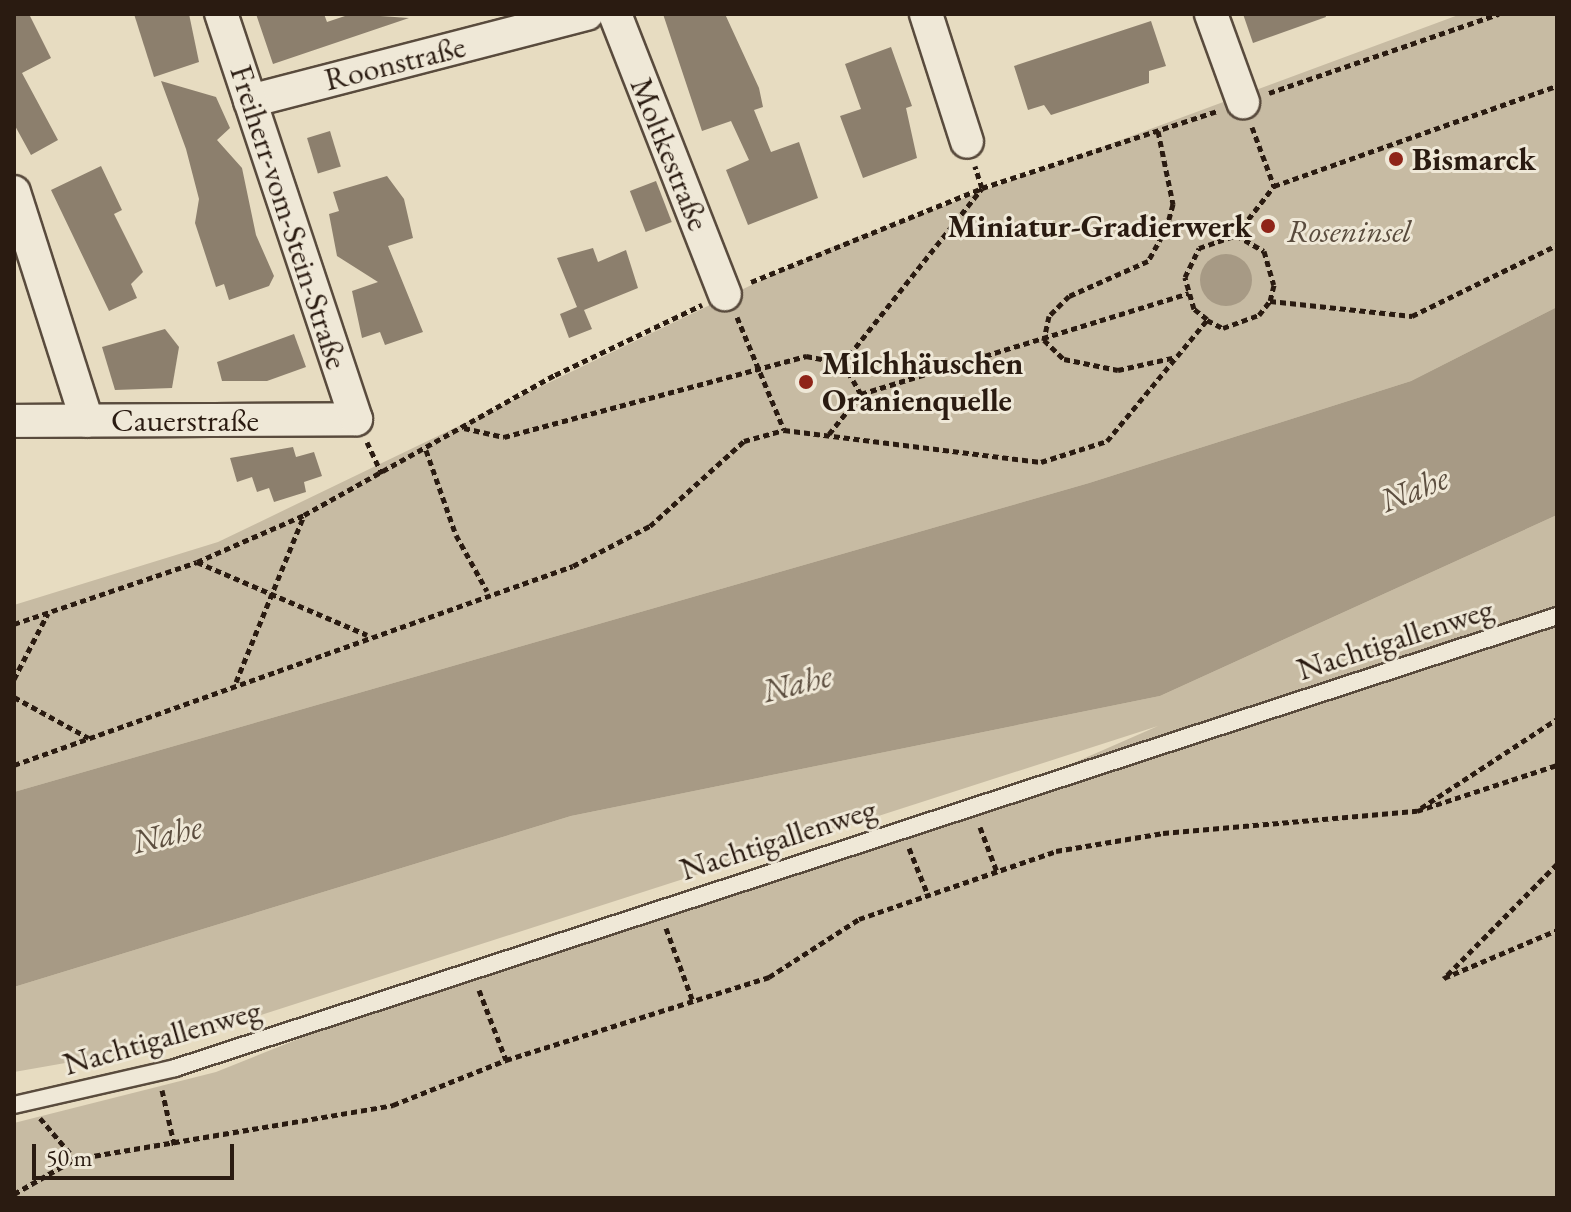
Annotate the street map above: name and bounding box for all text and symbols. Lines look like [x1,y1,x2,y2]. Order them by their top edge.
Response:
street label: Roonstraße [321,27,469,99]
street label: Freiherr-vom-Stein-Straße [222,60,356,374]
street label: Moltkestraße [622,72,718,236]
place label: Bismarck [1412,140,1536,178]
marker: Bismarck [1387,150,1405,168]
place label: Miniatur-Gradierwerk [947,207,1252,245]
park label: Roseninsel [1287,212,1411,250]
marker: Miniatur-Gradierwerk [1259,217,1277,235]
place label: Milchhäuschen Oranienquelle [822,345,1023,420]
marker: Milchhäuschen Oranienquelle [797,373,815,391]
street label: Cauerstraße [111,401,259,439]
water label: Nahe [1374,457,1454,521]
street label: Nachtigallenweg [1292,589,1498,689]
water label: Nahe [758,655,836,711]
street label: Nachtigallenweg [675,789,881,889]
water label: Nahe [128,806,206,862]
street label: Nachtigallenweg [59,990,265,1084]
scale bar [36,1128,238,1178]
text: 50 m [46,1142,93,1173]

